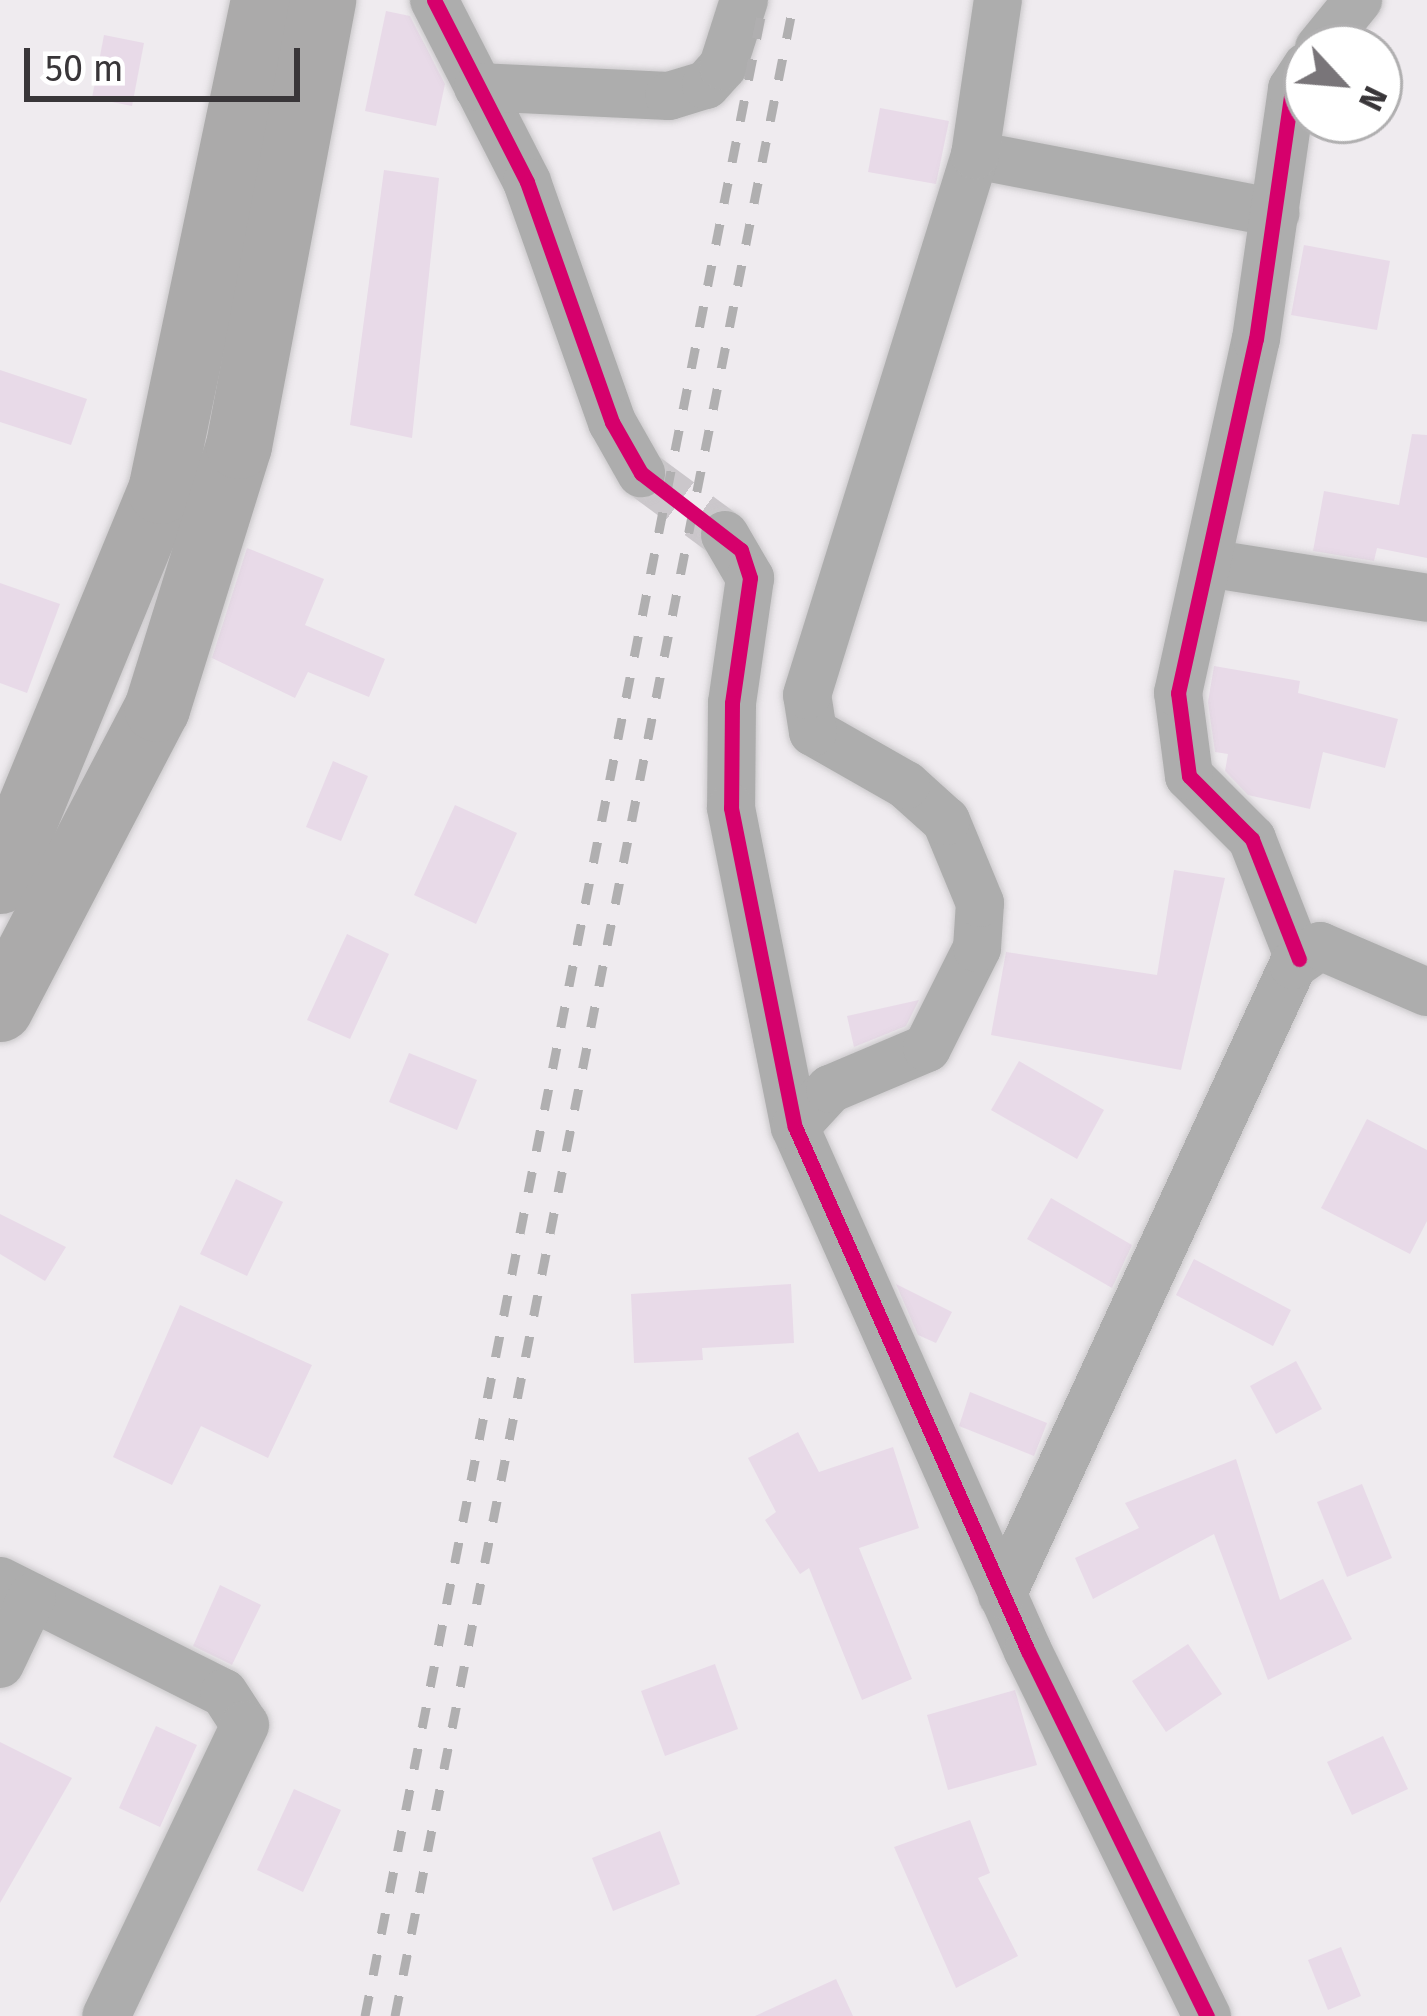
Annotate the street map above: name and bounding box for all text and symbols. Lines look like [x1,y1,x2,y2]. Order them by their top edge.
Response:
scale bar [30,24,306,98]
north arrow [1283,24,1403,144]
text: 50 m [45,47,124,91]
text: N [1350,80,1395,117]

